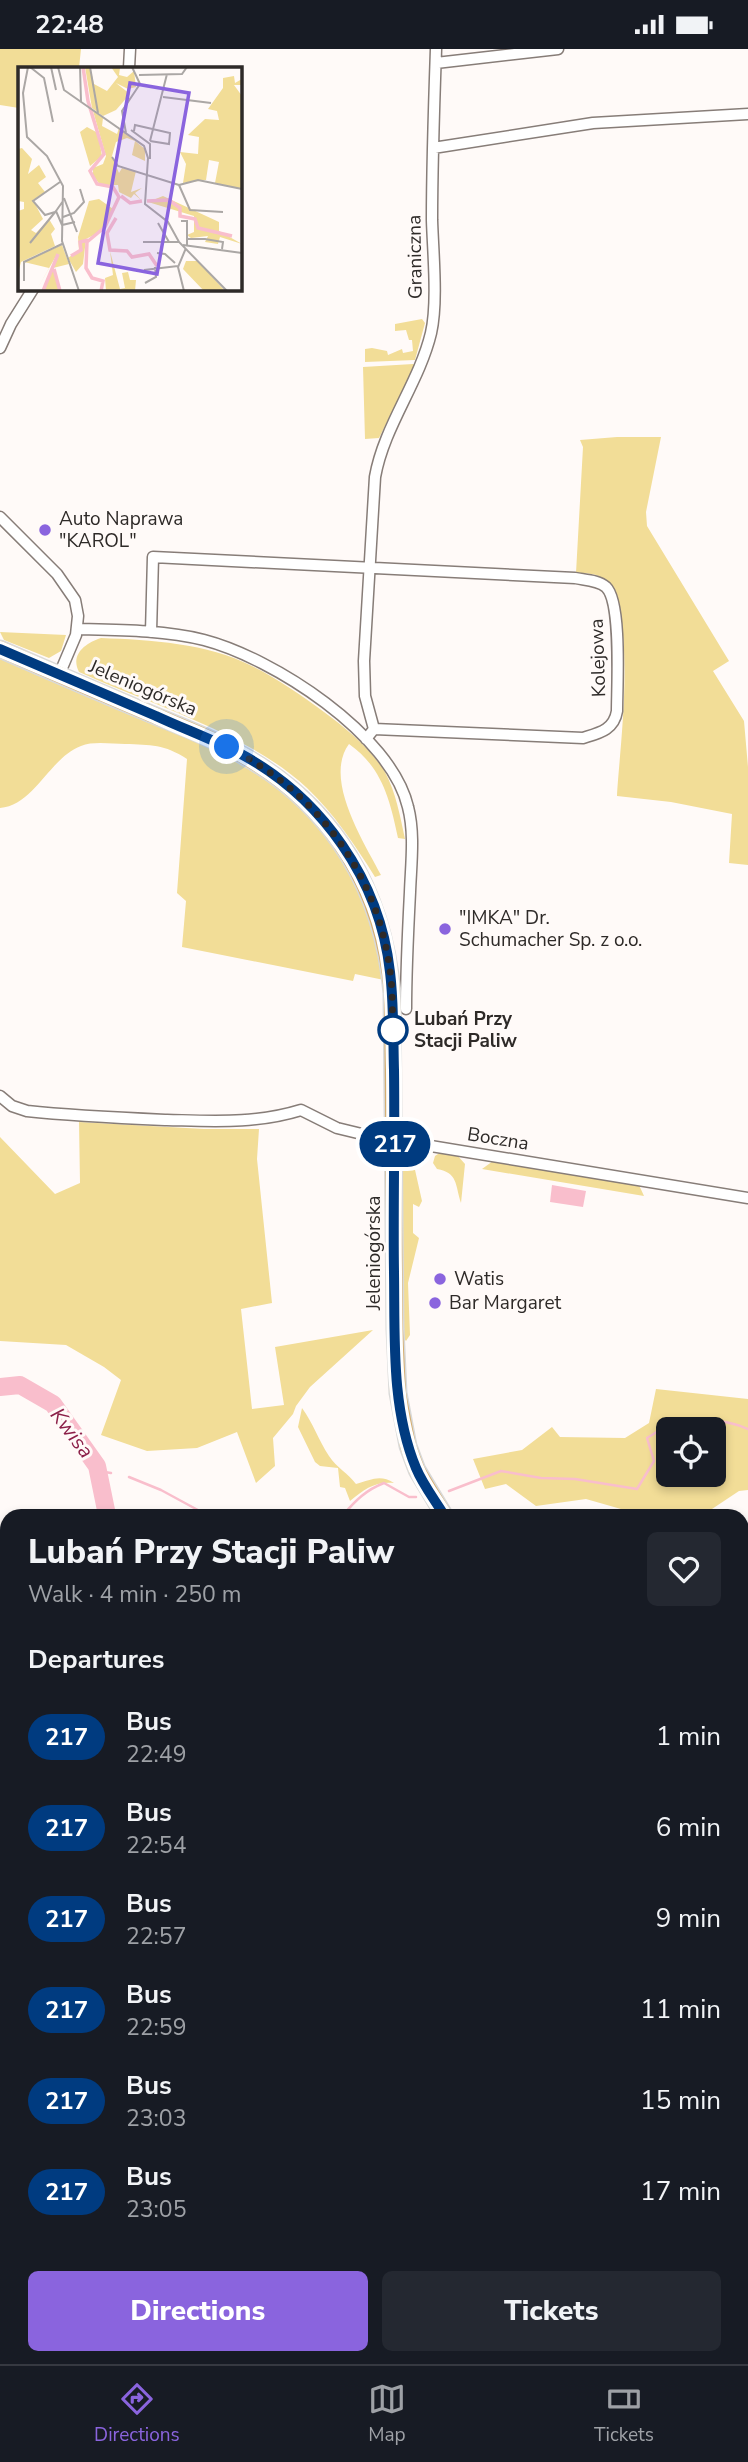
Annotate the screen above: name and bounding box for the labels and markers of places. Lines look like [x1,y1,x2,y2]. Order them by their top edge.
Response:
place label: Auto Naprawa "KAROL" [59,506,183,554]
marker: Auto Naprawa "KAROL" [37,522,53,538]
place label: "IMKA" Dr. Schumacher Sp. z o.o. [459,905,642,953]
marker: "IMKA" Dr. Schumacher Sp. z o.o. [437,921,453,937]
place label: Lubań Przy Stacji Paliw [414,1006,518,1054]
marker: Lubań Przy Stacji Paliw [378,1015,408,1045]
place label: Watis [454,1266,504,1292]
marker: Watis [432,1271,448,1287]
place label: Bar Margaret [449,1290,562,1316]
marker: Bar Margaret [427,1295,443,1311]

